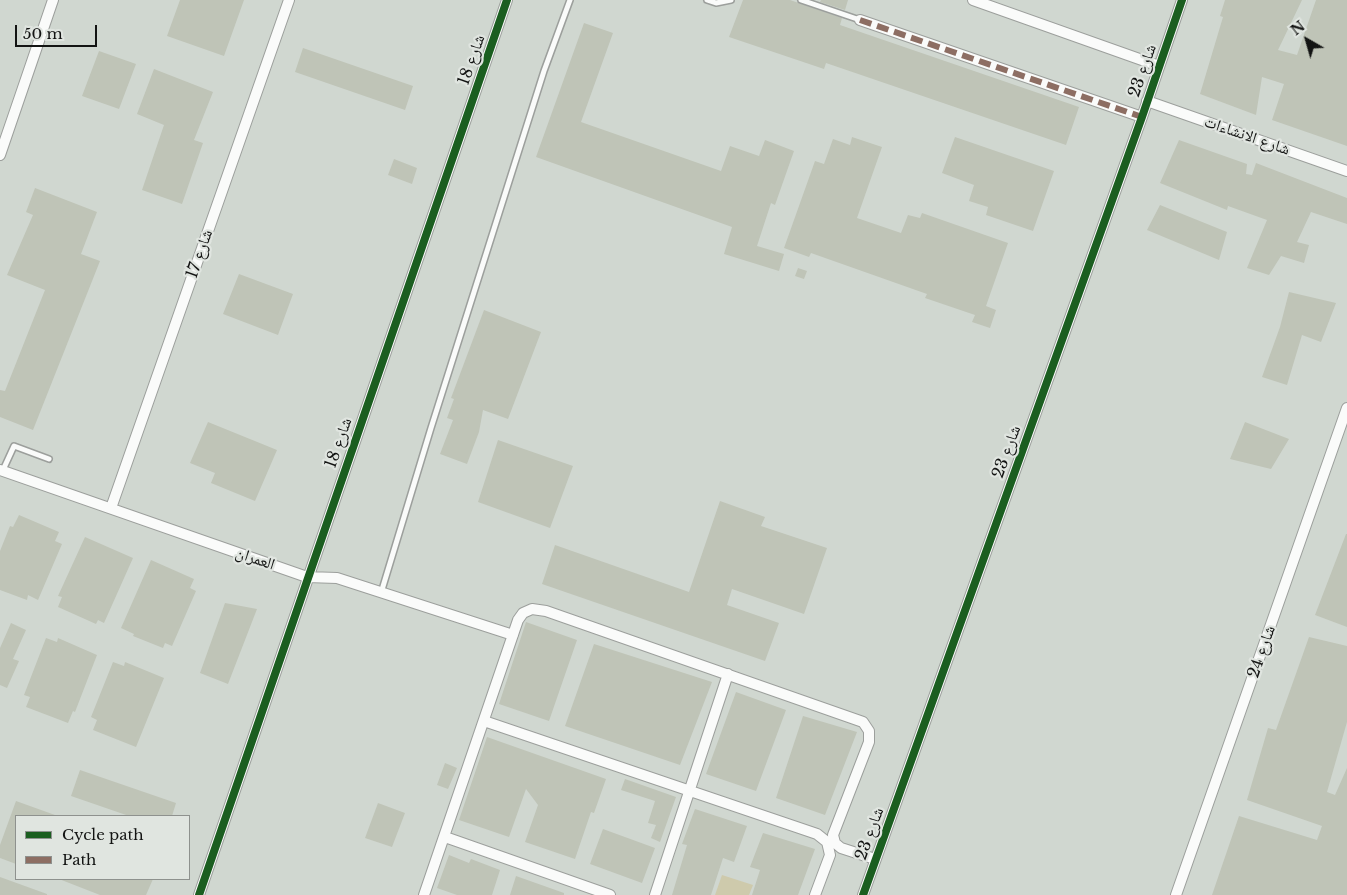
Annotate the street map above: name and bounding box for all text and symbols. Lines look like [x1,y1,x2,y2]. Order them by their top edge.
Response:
scale bar [18,15,100,47]
north arrow [1282,15,1332,65]
text: N [1287,17,1308,39]
text: 50 m [23,24,63,43]
street label: شارع 18 [454,32,490,88]
street label: شارع 23 [1125,42,1161,100]
street label: شارع الانشاءات [1202,112,1292,160]
street label: شارع 17 [183,227,217,281]
street label: شارع 18 [321,415,357,471]
street label: شارع 23 [989,423,1025,481]
street label: العمران [233,543,277,575]
street label: شارع 24 [1244,623,1280,681]
street label: شارع 23 [852,805,888,863]
legend [15,815,190,880]
text: Cycle path [62,825,144,844]
text: Path [62,850,96,869]

